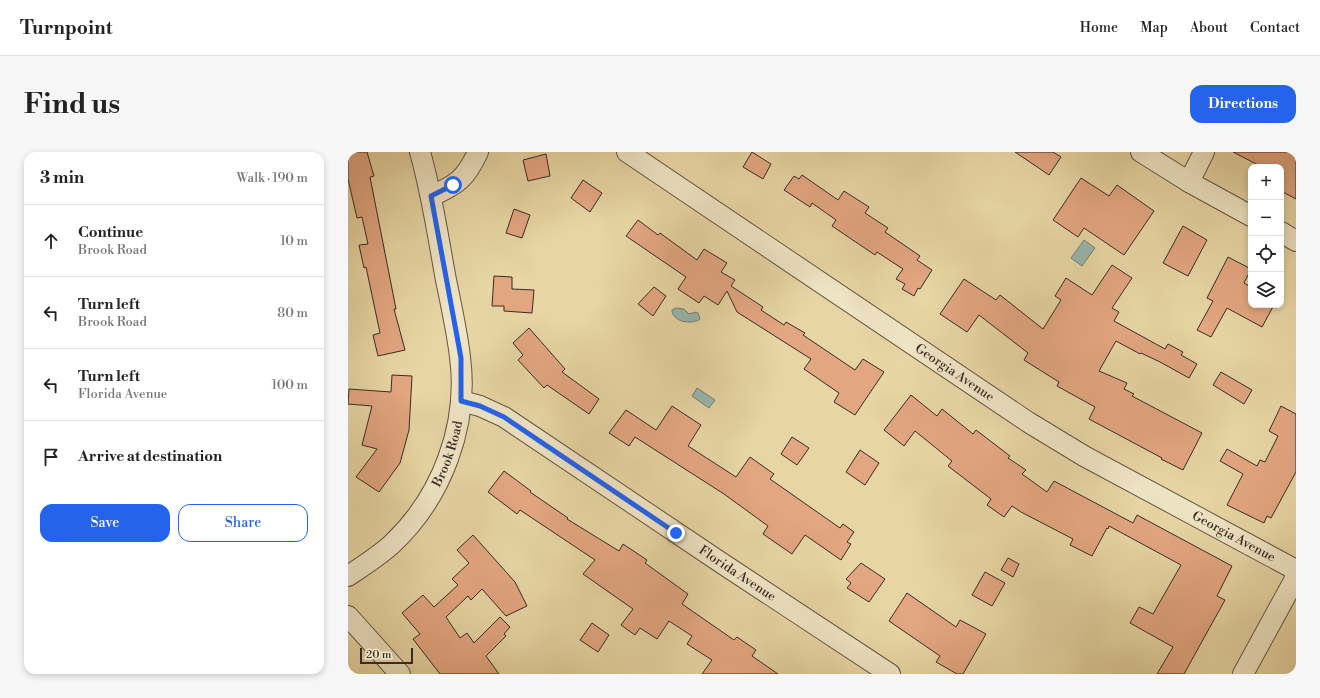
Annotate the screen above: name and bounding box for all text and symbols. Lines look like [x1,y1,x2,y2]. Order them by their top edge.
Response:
text: Turnpoint [20,16,113,40]
text: Home [1080,19,1118,37]
text: Map [1140,19,1168,37]
text: About [1190,19,1228,37]
text: Contact [1250,19,1300,37]
button: Directions [1190,85,1296,123]
text: Find us [24,87,120,122]
map controls [1248,164,1284,308]
button: + [1248,164,1284,200]
text: 3 min [40,167,84,189]
text: Walk · 190 m [237,170,308,186]
route start [444,176,462,194]
button: − [1248,200,1284,236]
text: Continue [78,223,143,242]
icon: ahead [40,230,62,252]
text: 10 m [280,233,308,249]
button: locate [1248,236,1284,272]
text: Brook Road [78,242,147,258]
button: layers [1248,272,1284,308]
text: Turn left [78,295,140,314]
icon: left [40,302,62,324]
text: 80 m [277,305,308,321]
text: Brook Road [78,314,147,330]
street label: Georgia Avenue [912,340,998,405]
text: Turn left [78,367,140,386]
icon: left [40,374,62,396]
text: 100 m [272,377,308,393]
text: Florida Avenue [78,386,167,402]
street label: Brook Road [428,419,466,490]
icon: arrive [40,446,62,468]
text: Arrive at destination [78,447,222,466]
button: Save [40,504,170,542]
button: Share [178,504,308,542]
street label: Georgia Avenue [1189,508,1279,566]
route end [667,524,685,542]
street label: Florida Avenue [696,542,779,605]
scale bar [360,646,413,665]
text: 20 m [366,648,391,662]

